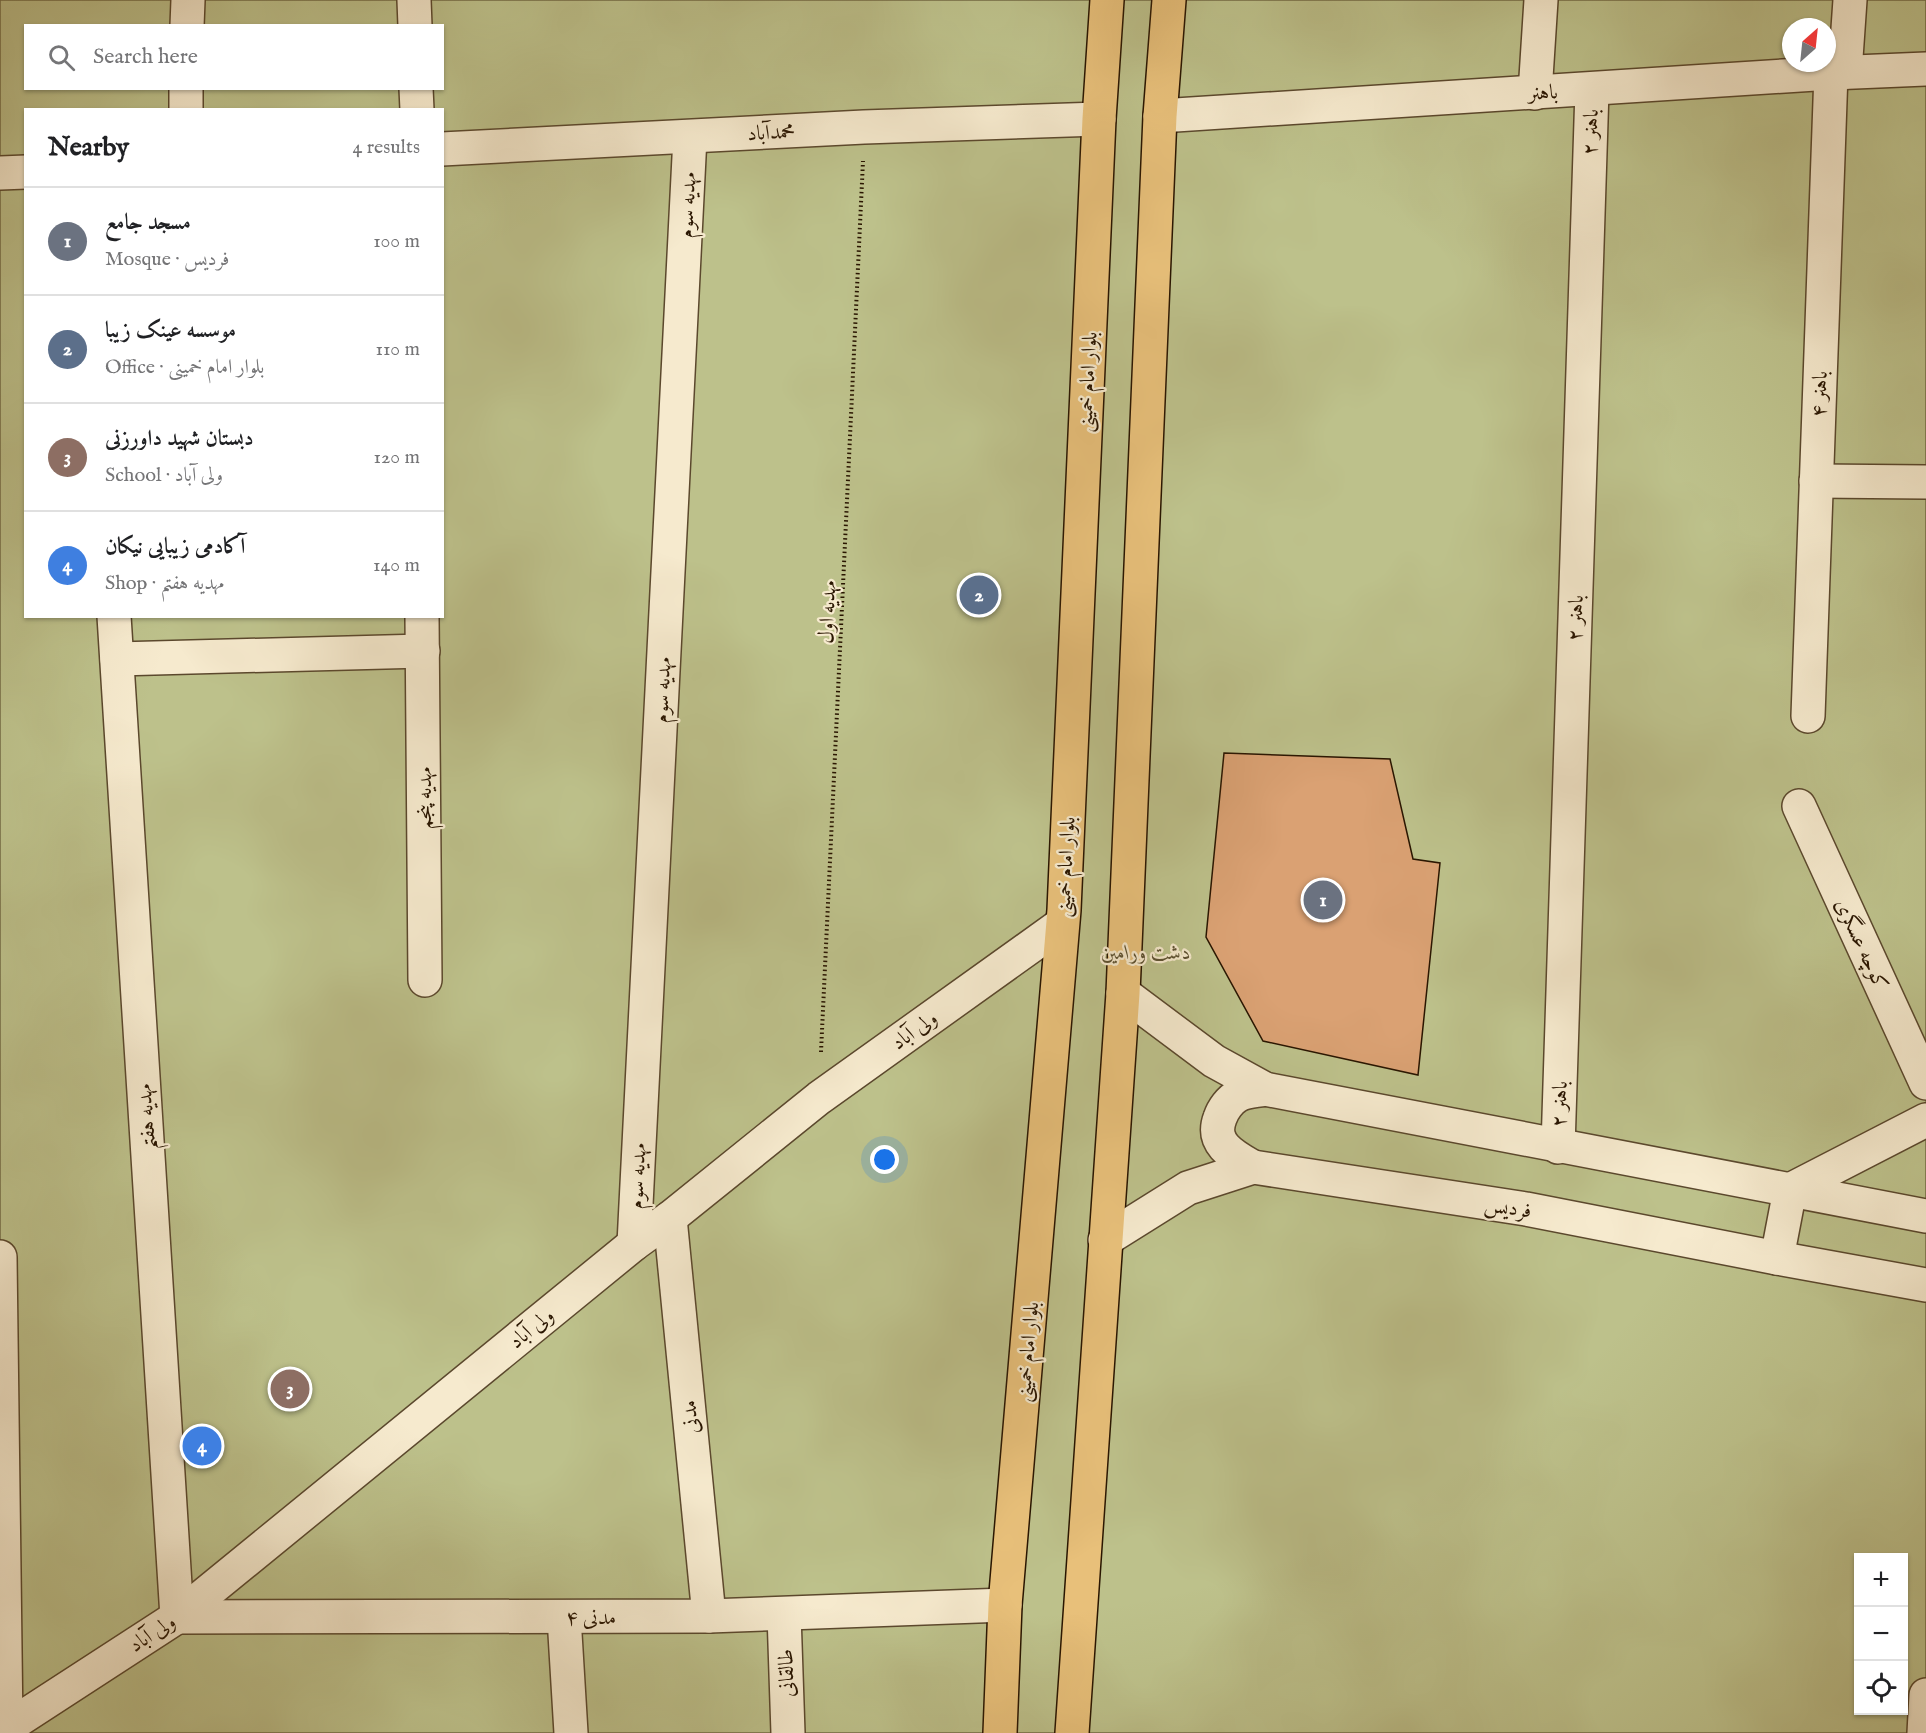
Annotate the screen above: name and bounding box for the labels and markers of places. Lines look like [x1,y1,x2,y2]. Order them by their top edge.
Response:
pin: 2 [960,572,998,618]
pin: 1 [1304,878,1342,922]
pin: 3 [270,1366,310,1412]
pin: 4 [182,1424,222,1468]

